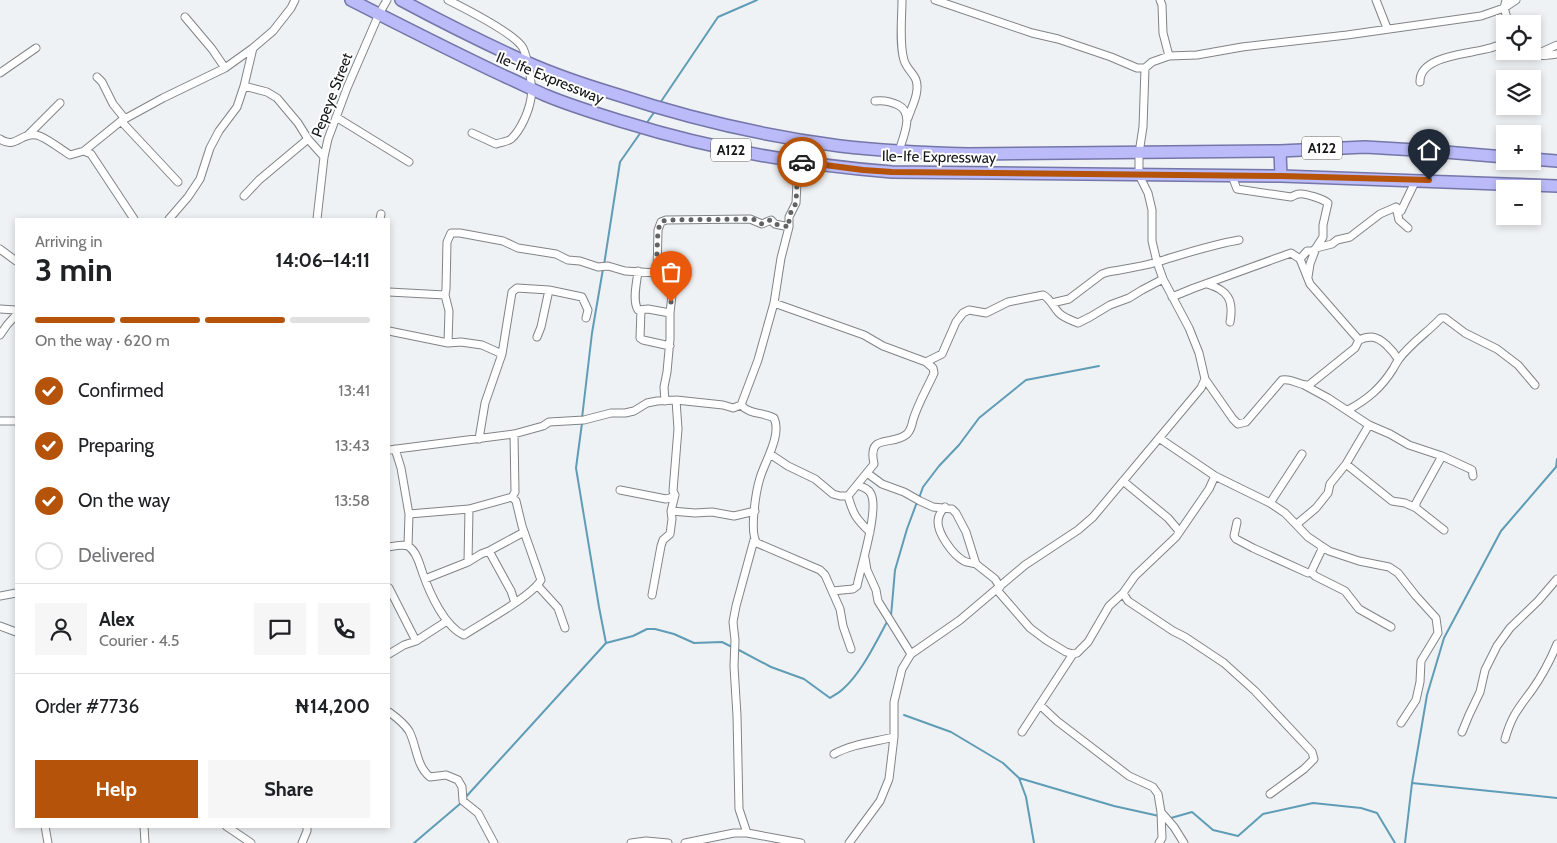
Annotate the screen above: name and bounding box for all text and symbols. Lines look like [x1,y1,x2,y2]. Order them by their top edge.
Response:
map controls [1496,15,1541,225]
button: locate [1496,15,1541,60]
street label: Ile-Ife Expressway [494,48,607,108]
street label: Pepeye Street [308,50,356,140]
button: layers [1496,70,1541,115]
button: + [1496,125,1541,170]
pin [1408,129,1450,180]
road number: A122 [1302,136,1342,160]
icon: home [1415,136,1443,164]
courier [777,137,827,187]
road number: A122 [711,138,751,162]
street label: Ile-Ife Expressway [882,147,997,167]
icon: car [788,148,816,176]
button: − [1496,180,1541,225]
text: Arriving in [35,232,102,251]
text: 14:06–14:11 [276,249,370,272]
text: 3 min [35,250,113,289]
pin [650,251,692,302]
icon: bag [657,258,685,286]
text: On the way · 620 m [35,331,170,350]
icon: check [35,377,63,405]
text: Confirmed [78,379,164,402]
text: 13:41 [338,381,370,400]
icon: check [35,432,63,460]
text: Preparing [78,434,154,457]
text: 13:43 [335,436,370,455]
icon: check [35,487,63,515]
text: On the way [78,489,170,512]
text: 13:58 [334,491,370,510]
text: Delivered [78,544,155,567]
button: person [35,603,87,655]
button: chat [254,603,306,655]
button: phone [318,603,370,655]
text: Alex [99,608,135,631]
text: Courier · 4.5 [99,631,180,650]
text: Order #7736 [35,695,139,718]
text: ₦14,200 [295,695,370,718]
button: Help [35,760,198,818]
button: Share [208,760,370,818]

